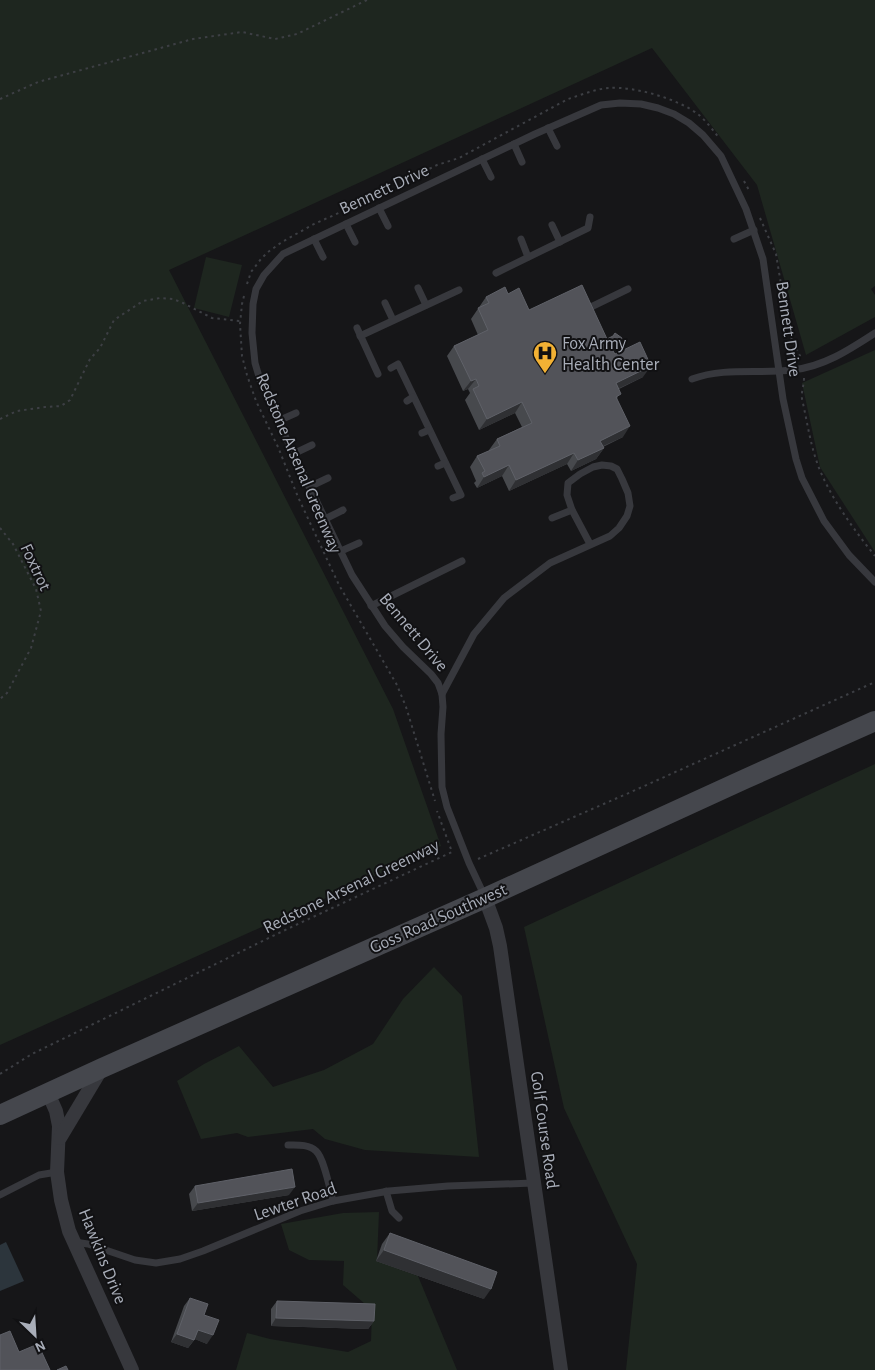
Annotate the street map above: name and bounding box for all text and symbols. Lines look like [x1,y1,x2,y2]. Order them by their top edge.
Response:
street label: Bennett Drive [337,161,432,218]
street label: Bennett Drive [772,280,804,378]
place label: Fox Army Health Center [562,335,659,374]
hospital icon: Fox Army Health Center [532,340,558,374]
street label: Redstone Arsenal Greenway [252,371,344,556]
street label: Foxtrot [16,541,54,594]
street label: Bennett Drive [375,590,451,675]
street label: Redstone Arsenal Greenway [260,836,443,937]
street label: Goss Road Southwest [367,881,510,957]
street label: Golf Course Road [527,1070,561,1190]
street label: Lewter Road [252,1179,339,1224]
street label: Hawkins Drive [75,1206,129,1307]
north arrow [10,1310,60,1360]
text: N [33,1337,47,1354]

